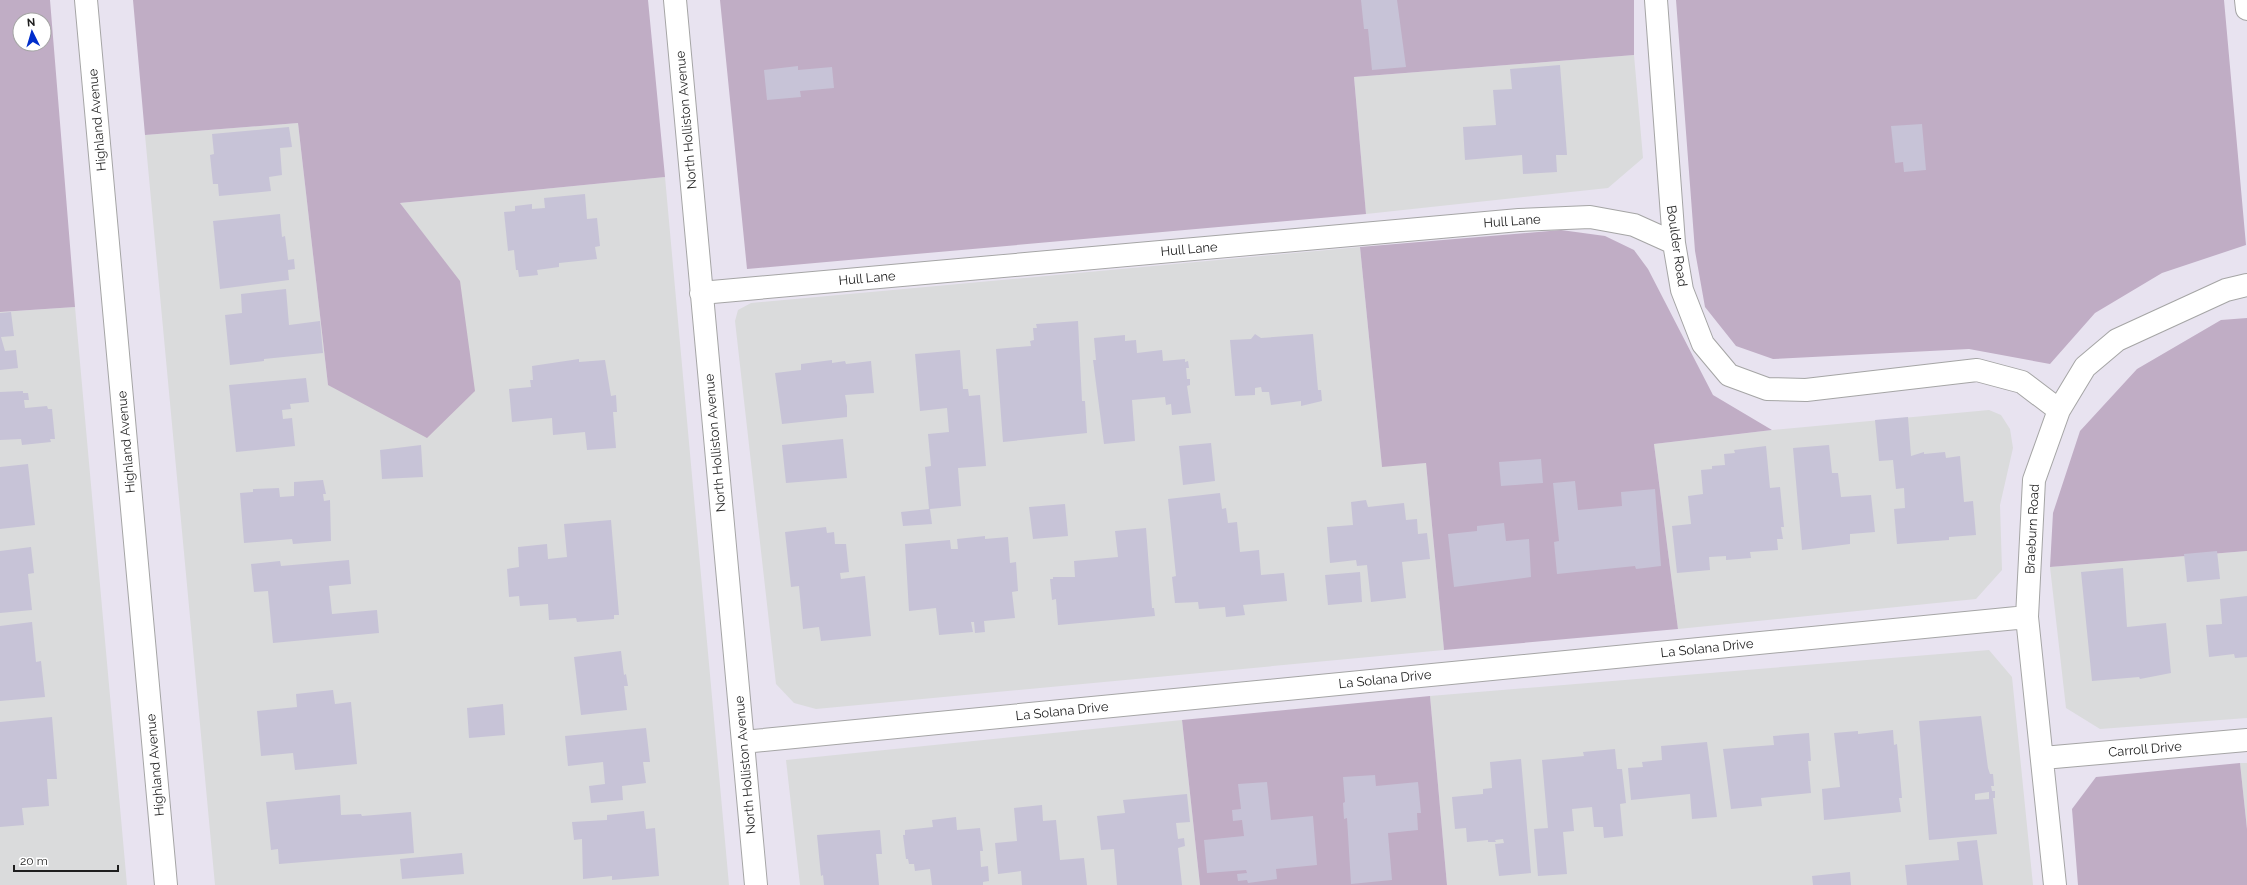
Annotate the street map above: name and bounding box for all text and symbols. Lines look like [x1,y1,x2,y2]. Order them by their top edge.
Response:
north arrow [12,12,52,52]
text: N [26,16,36,29]
street label: North Holliston Avenue [672,50,700,190]
street label: Highland Avenue [85,68,109,172]
street label: Boulder Road [1664,204,1690,288]
street label: Hull Lane [1483,211,1541,230]
street label: Hull Lane [1160,239,1219,259]
street label: Hull Lane [838,268,897,288]
street label: North Holliston Avenue [701,373,729,513]
street label: Highland Avenue [114,390,138,494]
street label: Braeburn Road [2022,484,2042,574]
street label: La Solana Drive [1660,636,1755,660]
street label: La Solana Drive [1338,667,1433,691]
street label: North Holliston Avenue [731,695,759,835]
street label: La Solana Drive [1015,699,1110,723]
street label: Highland Avenue [143,713,167,817]
street label: Carroll Drive [2108,738,2183,760]
scale bar [14,847,118,873]
text: 20 m [20,854,48,868]

